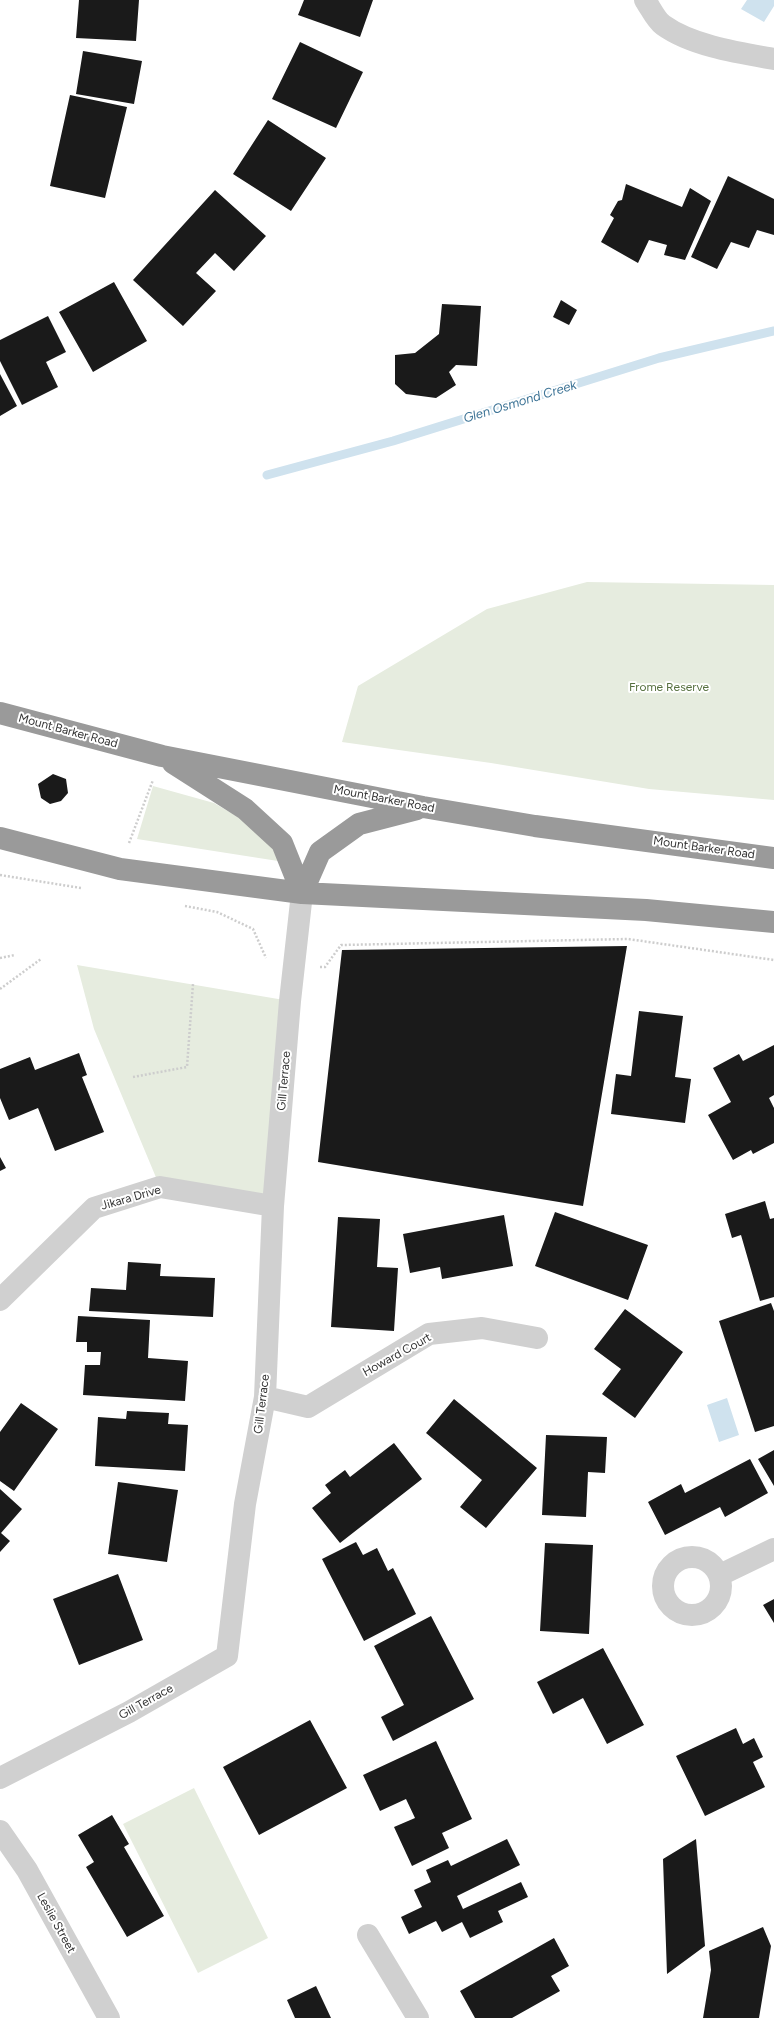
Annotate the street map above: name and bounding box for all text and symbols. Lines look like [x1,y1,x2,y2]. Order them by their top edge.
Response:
water label: Glen Osmond Creek [461,377,579,427]
park label: Frome Reserve [629,680,709,694]
street label: Mount Barker Road [17,711,119,751]
street label: Mount Barker Road [332,782,436,816]
street label: Mount Barker Road [652,834,756,862]
street label: Gill Terrace [274,1051,294,1111]
street label: Jikara Drive [99,1183,163,1213]
street label: Howard Court [360,1330,434,1380]
street label: Gill Terrace [251,1373,273,1435]
street label: Gill Terrace [116,1681,176,1723]
street label: Leslie Street [33,1890,79,1956]

